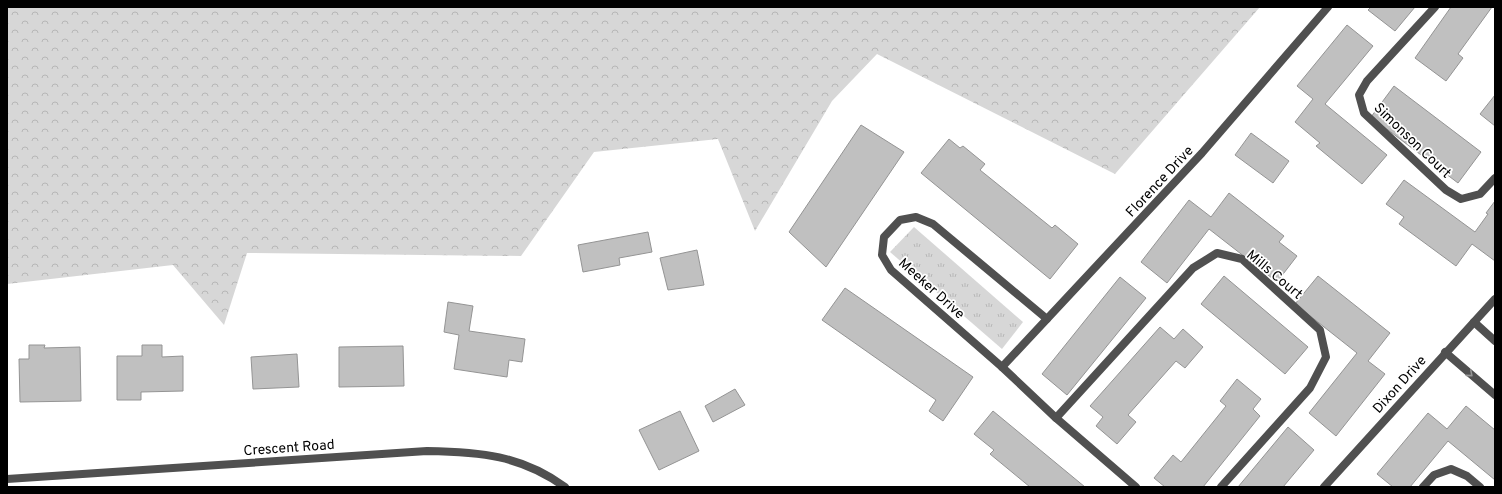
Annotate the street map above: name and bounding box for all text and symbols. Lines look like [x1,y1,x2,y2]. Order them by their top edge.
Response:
street label: Simonson Court [1370,100,1454,182]
street label: Florence Drive [1123,143,1197,221]
street label: Mills Court [1243,247,1305,303]
street label: Meeker Drive [894,255,968,323]
street label: Dixon Drive [1370,353,1431,417]
one-way arrow [1465,369,1473,376]
street label: Crescent Road [243,437,335,460]

